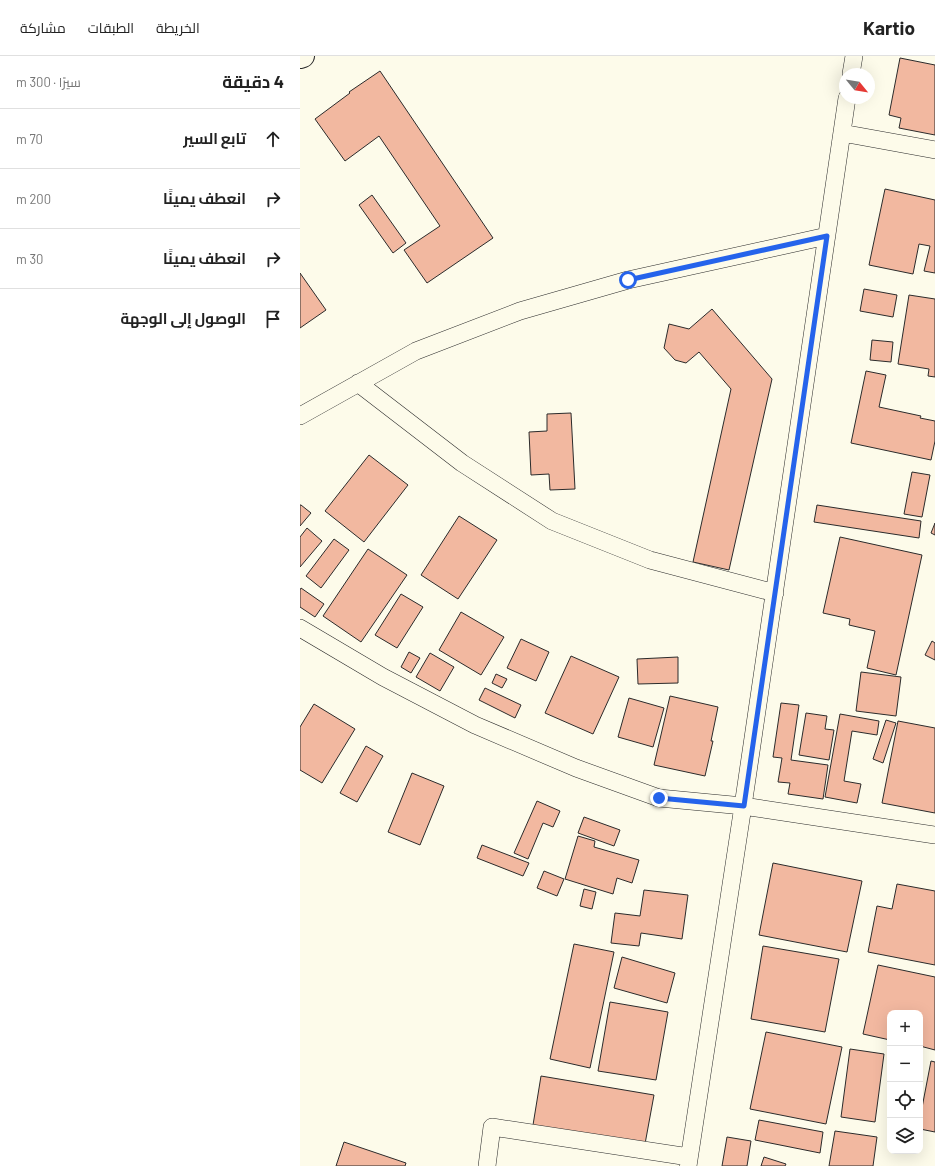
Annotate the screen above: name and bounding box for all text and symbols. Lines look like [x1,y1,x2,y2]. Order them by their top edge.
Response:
text: Kartio [863,16,915,39]
text: مشاركة [20,19,66,36]
text: الطبقات [88,19,134,36]
text: الخريطة [156,19,200,36]
north arrow [839,68,875,104]
text: 4 دقيقة [222,71,284,91]
text: سيرًا · 300 m [16,74,81,90]
icon: ahead [262,128,284,150]
text: تابع السير [183,129,246,147]
text: 70 m [16,131,43,147]
icon: right [262,188,284,210]
text: انعطف يمينًا [163,189,246,207]
text: 200 m [16,191,51,207]
icon: right [262,248,284,270]
text: انعطف يمينًا [163,249,246,267]
text: 30 m [16,251,43,267]
route start [619,271,637,289]
icon: arrive [262,308,284,330]
text: الوصول إلى الوجهة [120,309,246,327]
route end [650,789,668,807]
map controls [887,1010,923,1154]
button: + [887,1010,923,1046]
button: − [887,1046,923,1082]
button: locate [887,1082,923,1118]
button: layers [887,1118,923,1154]

